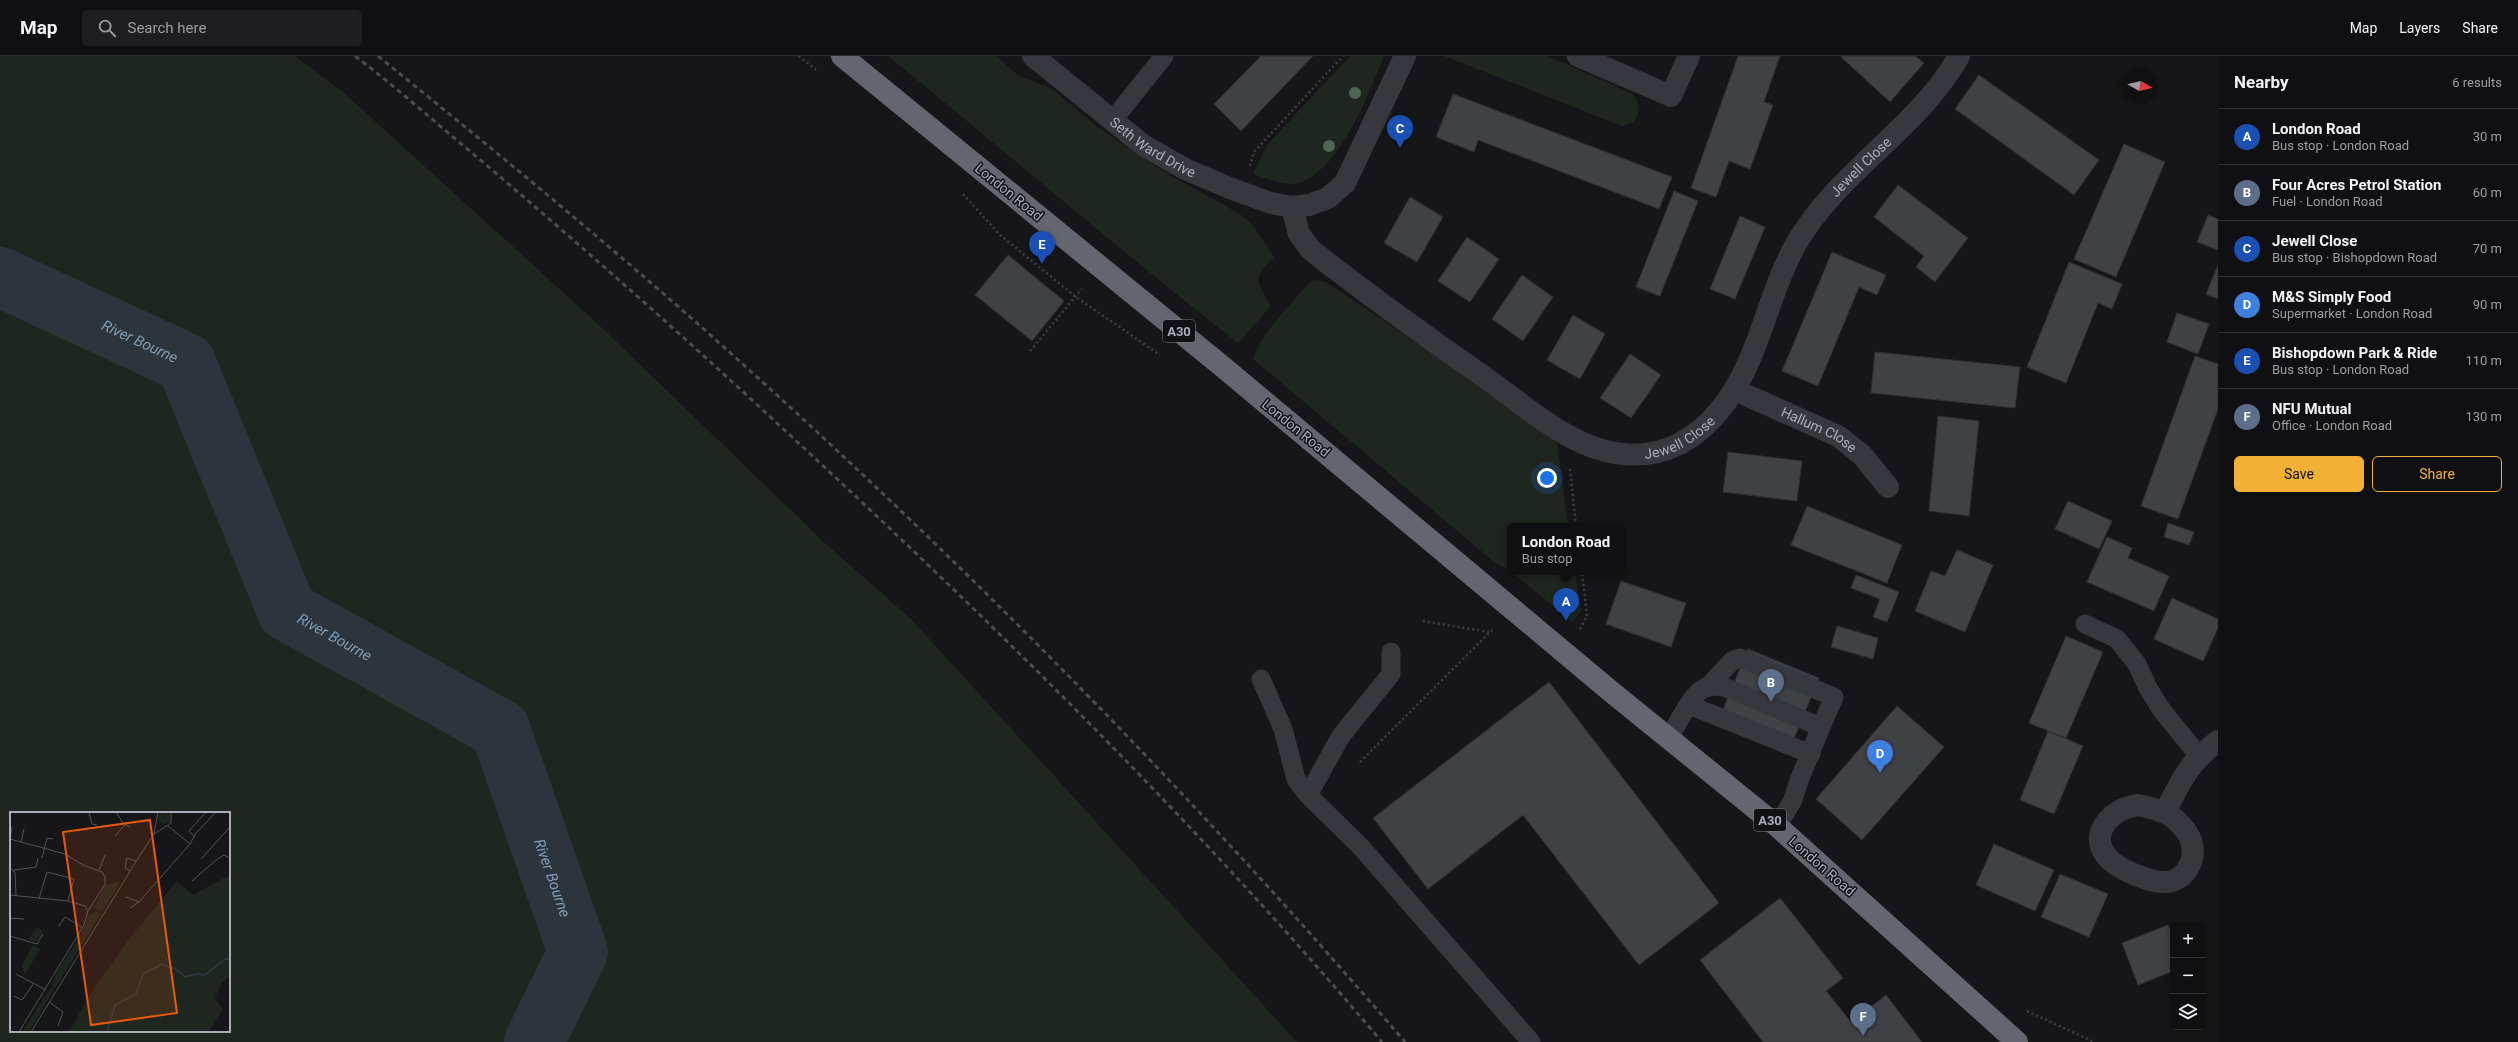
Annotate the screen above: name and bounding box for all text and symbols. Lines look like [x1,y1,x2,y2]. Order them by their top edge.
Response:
search box [82,10,362,46]
text: Map [20,16,58,39]
icon: search [96,17,118,39]
text: Search here [128,19,206,37]
text: Map [2350,20,2377,36]
text: Layers [2399,20,2440,36]
text: Share [2462,20,2498,36]
north arrow [2122,68,2158,104]
text: Nearby [2234,72,2289,92]
text: 6 results [2452,75,2502,90]
street label: Seth Ward Drive [1107,114,1198,180]
pin: C [1387,115,1413,148]
text: London Road [2272,120,2361,138]
text: A [2243,129,2251,144]
text: 30 m [2473,129,2502,144]
street label: Jewell Close [1827,134,1895,200]
text: Bus stop · London Road [2272,138,2409,153]
street label: London Road [972,160,1046,224]
text: Four Acres Petrol Station [2272,176,2441,194]
text: B [2243,185,2251,200]
text: 60 m [2473,185,2502,200]
text: Fuel · London Road [2272,194,2383,209]
pin: E [1029,231,1055,264]
text: Jewell Close [2272,232,2357,250]
text: C [2243,241,2251,256]
text: 70 m [2473,241,2502,256]
text: Bus stop · Bishopdown Road [2272,250,2437,265]
text: M&S Simply Food [2272,288,2391,306]
text: D [2243,297,2251,312]
text: 90 m [2473,297,2502,312]
text: Supermarket · London Road [2272,306,2432,321]
water label: River Bourne [99,316,181,367]
road number: A30 [1163,320,1195,342]
text: Bishopdown Park & Ride [2272,344,2437,362]
text: E [2243,353,2251,368]
text: 110 m [2465,353,2502,368]
text: Bus stop · London Road [2272,362,2409,377]
street label: London Road [1259,396,1333,460]
text: NFU Mutual [2272,400,2351,418]
street label: Hallum Close [1779,404,1860,456]
text: F [2243,409,2251,424]
text: 130 m [2465,409,2502,424]
street label: Jewell Close [1643,413,1718,462]
text: Office · London Road [2272,418,2392,433]
button: Save [2234,456,2364,492]
button: Share [2372,456,2502,492]
your location [1537,468,1557,488]
popup [1507,523,1625,575]
text: London Road [1522,533,1610,551]
text: Bus stop [1522,551,1572,566]
pin: A [1553,588,1579,621]
water label: River Bourne [294,610,375,665]
pin: B [1758,669,1784,702]
pin: D [1867,740,1893,773]
road number: A30 [1754,809,1786,831]
inset map [10,812,230,1032]
street label: London Road [1786,833,1858,899]
water label: River Bourne [530,836,574,920]
map controls [2170,922,2206,1030]
button: + [2170,922,2206,958]
button: − [2170,958,2206,994]
button: layers [2170,994,2206,1030]
pin: F [1850,1003,1876,1036]

